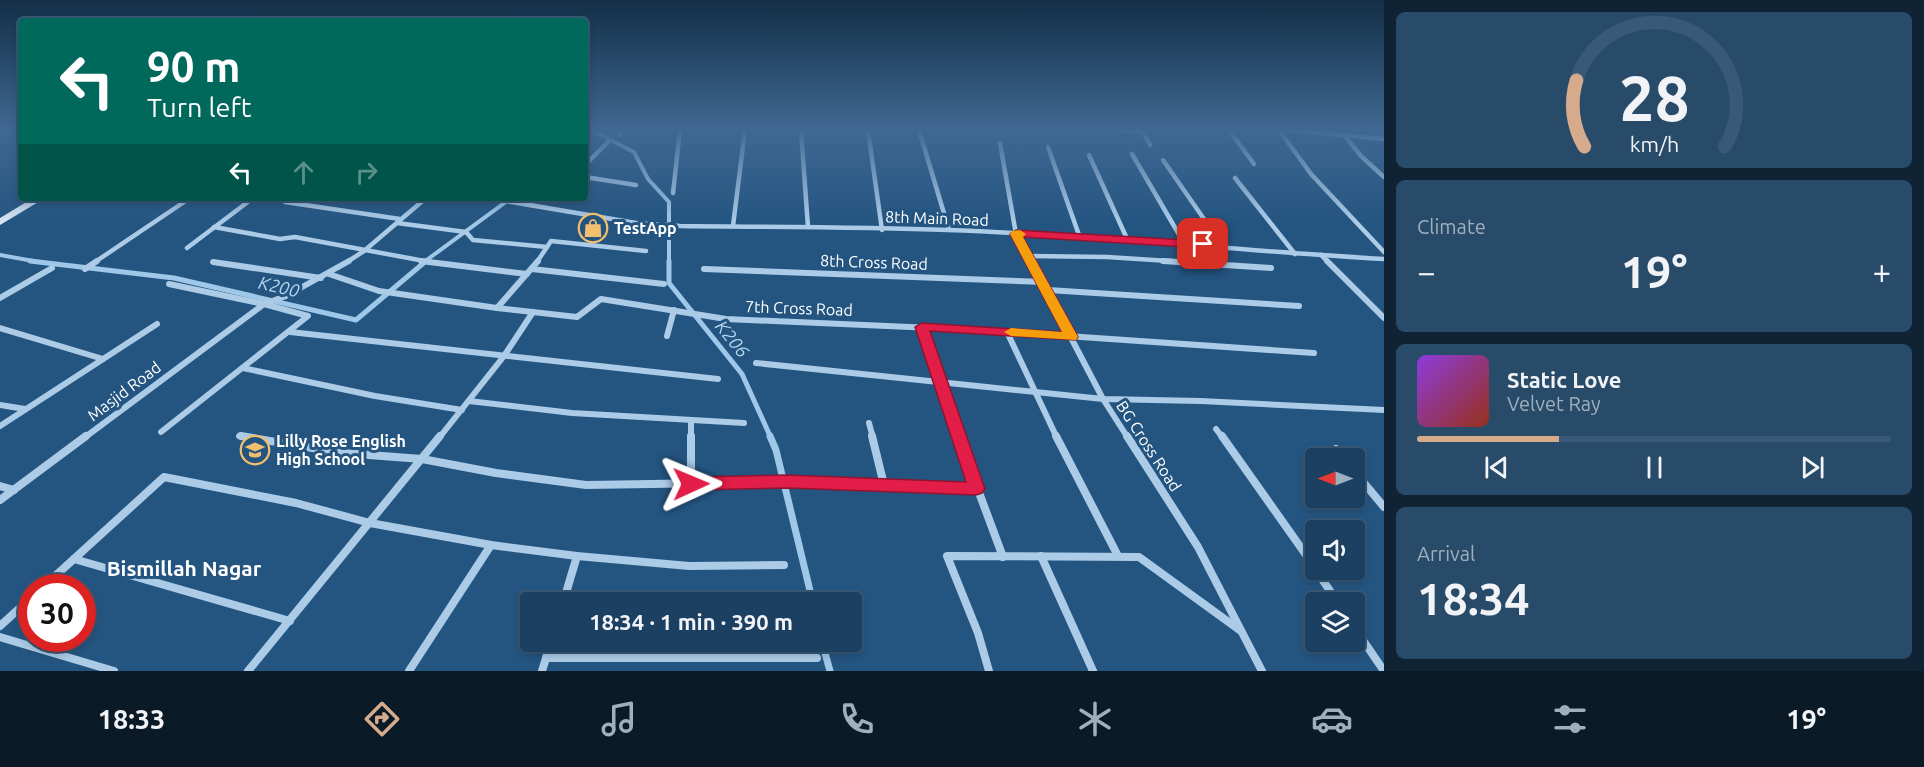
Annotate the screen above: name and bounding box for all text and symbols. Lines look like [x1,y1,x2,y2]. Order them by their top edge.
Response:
icon: left [48,42,126,120]
text: 90 m [147,43,241,90]
text: 28 [1619,63,1689,133]
text: Turn left [147,92,251,122]
text: km/h [1629,132,1679,156]
icon: left [224,156,257,189]
icon: ahead [287,156,320,189]
icon: right [350,156,383,189]
street label: 8th Main Road [885,207,989,229]
shop icon: TestApp [577,212,609,244]
text: Climate [1417,215,1486,238]
pin [1177,218,1228,269]
place label: TestApp [614,219,677,237]
icon: arrive [1186,227,1219,260]
text: 19° [1621,246,1687,297]
street label: 8th Cross Road [820,251,928,273]
text: − [1417,253,1436,290]
text: + [1872,253,1891,290]
water label: K200 [257,272,302,300]
street label: 7th Cross Road [745,297,853,319]
water label: K206 [712,316,754,361]
street label: Masjid Road [84,358,164,424]
text: Static Love [1507,367,1622,392]
text: Velvet Ray [1507,392,1601,415]
street label: BG Cross Road [1113,397,1185,495]
place label: Lilly Rose English High School [276,432,406,468]
school or university icon: Lilly Rose English High School [239,434,271,466]
north arrow [1305,448,1365,508]
map controls [1305,448,1365,652]
icon: previous [1480,451,1513,484]
icon: pause [1638,451,1671,484]
icon: next [1796,451,1829,484]
position arrow [659,452,723,516]
button: sound [1305,520,1365,580]
text: Arrival [1417,542,1475,565]
district label: Bismillah Nagar [107,556,262,580]
text: 18:34 [1417,573,1530,624]
speed limit sign: 30 [18,574,96,652]
button: layers [1305,592,1365,652]
text: 18:34 · 1 min · 390 m [589,609,793,634]
icon: directions [361,698,403,740]
icon: music [598,698,640,740]
icon: phone [836,698,878,740]
icon: climate [1074,698,1116,740]
icon: car [1311,698,1353,740]
icon: filters [1549,698,1591,740]
text: 18:33 [98,704,165,734]
text: 19° [1786,704,1826,734]

